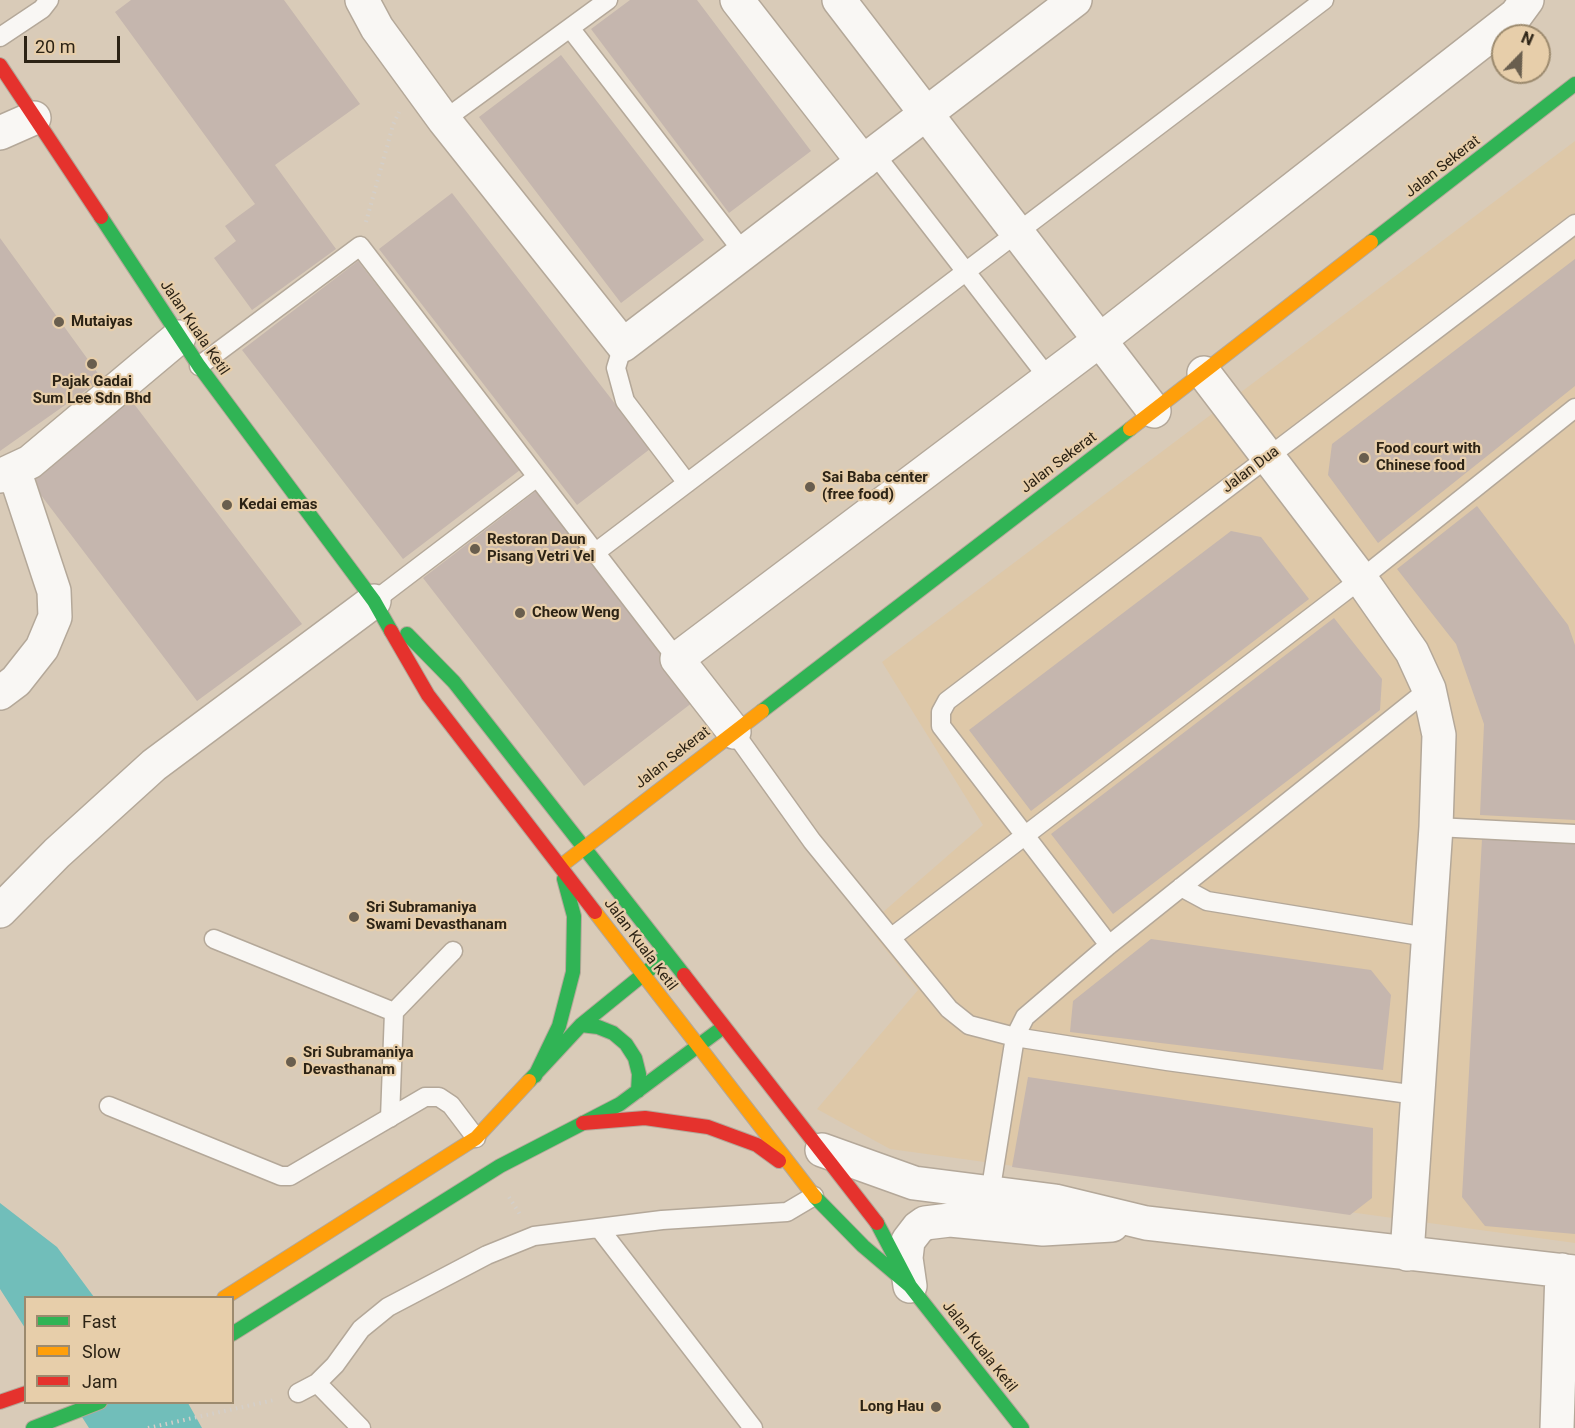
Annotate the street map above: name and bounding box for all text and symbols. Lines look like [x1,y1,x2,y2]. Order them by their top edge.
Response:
scale bar [27,24,123,62]
north arrow [1491,24,1551,84]
text: N [1519,28,1536,50]
text: 20 m [35,36,75,57]
street label: Jalan Sekerat [1402,132,1484,202]
street label: Jalan Kuala Ketil [156,277,232,379]
place label: Mutaiyas [71,313,133,331]
marker: Mutaiyas [52,315,66,329]
marker: Pajak Gadai Sum Lee Sdn Bhd [85,357,99,371]
place label: Pajak Gadai Sum Lee Sdn Bhd [33,373,151,408]
street label: Jalan Sekerat [1017,429,1101,497]
place label: Food court with Chinese food [1376,440,1481,475]
street label: Jalan Dua [1219,443,1283,497]
marker: Food court with Chinese food [1357,451,1371,465]
place label: Sai Baba center (free food) [822,469,928,504]
marker: Sai Baba center (free food) [803,480,817,494]
place label: Kedai emas [239,496,317,514]
marker: Kedai emas [220,498,234,512]
place label: Restoran Daun Pisang Vetri Vel [487,531,594,566]
marker: Restoran Daun Pisang Vetri Vel [468,542,482,556]
place label: Cheow Weng [532,604,620,622]
marker: Cheow Weng [513,606,527,620]
street label: Jalan Sekerat [632,723,714,793]
street label: Jalan Kuala Ketil [599,895,681,995]
place label: Sri Subramaniya Swami Devasthanam [366,899,507,934]
marker: Sri Subramaniya Swami Devasthanam [347,910,361,924]
place label: Sri Subramaniya Devasthanam [303,1044,414,1079]
marker: Sri Subramaniya Devasthanam [284,1055,298,1069]
legend [24,1296,234,1404]
street label: Jalan Kuala Ketil [938,1298,1020,1396]
text: Fast [82,1311,117,1332]
text: Slow [82,1341,121,1362]
text: Jam [82,1371,118,1392]
place label: Long Hau [860,1398,924,1416]
marker: Long Hau [929,1400,943,1414]

